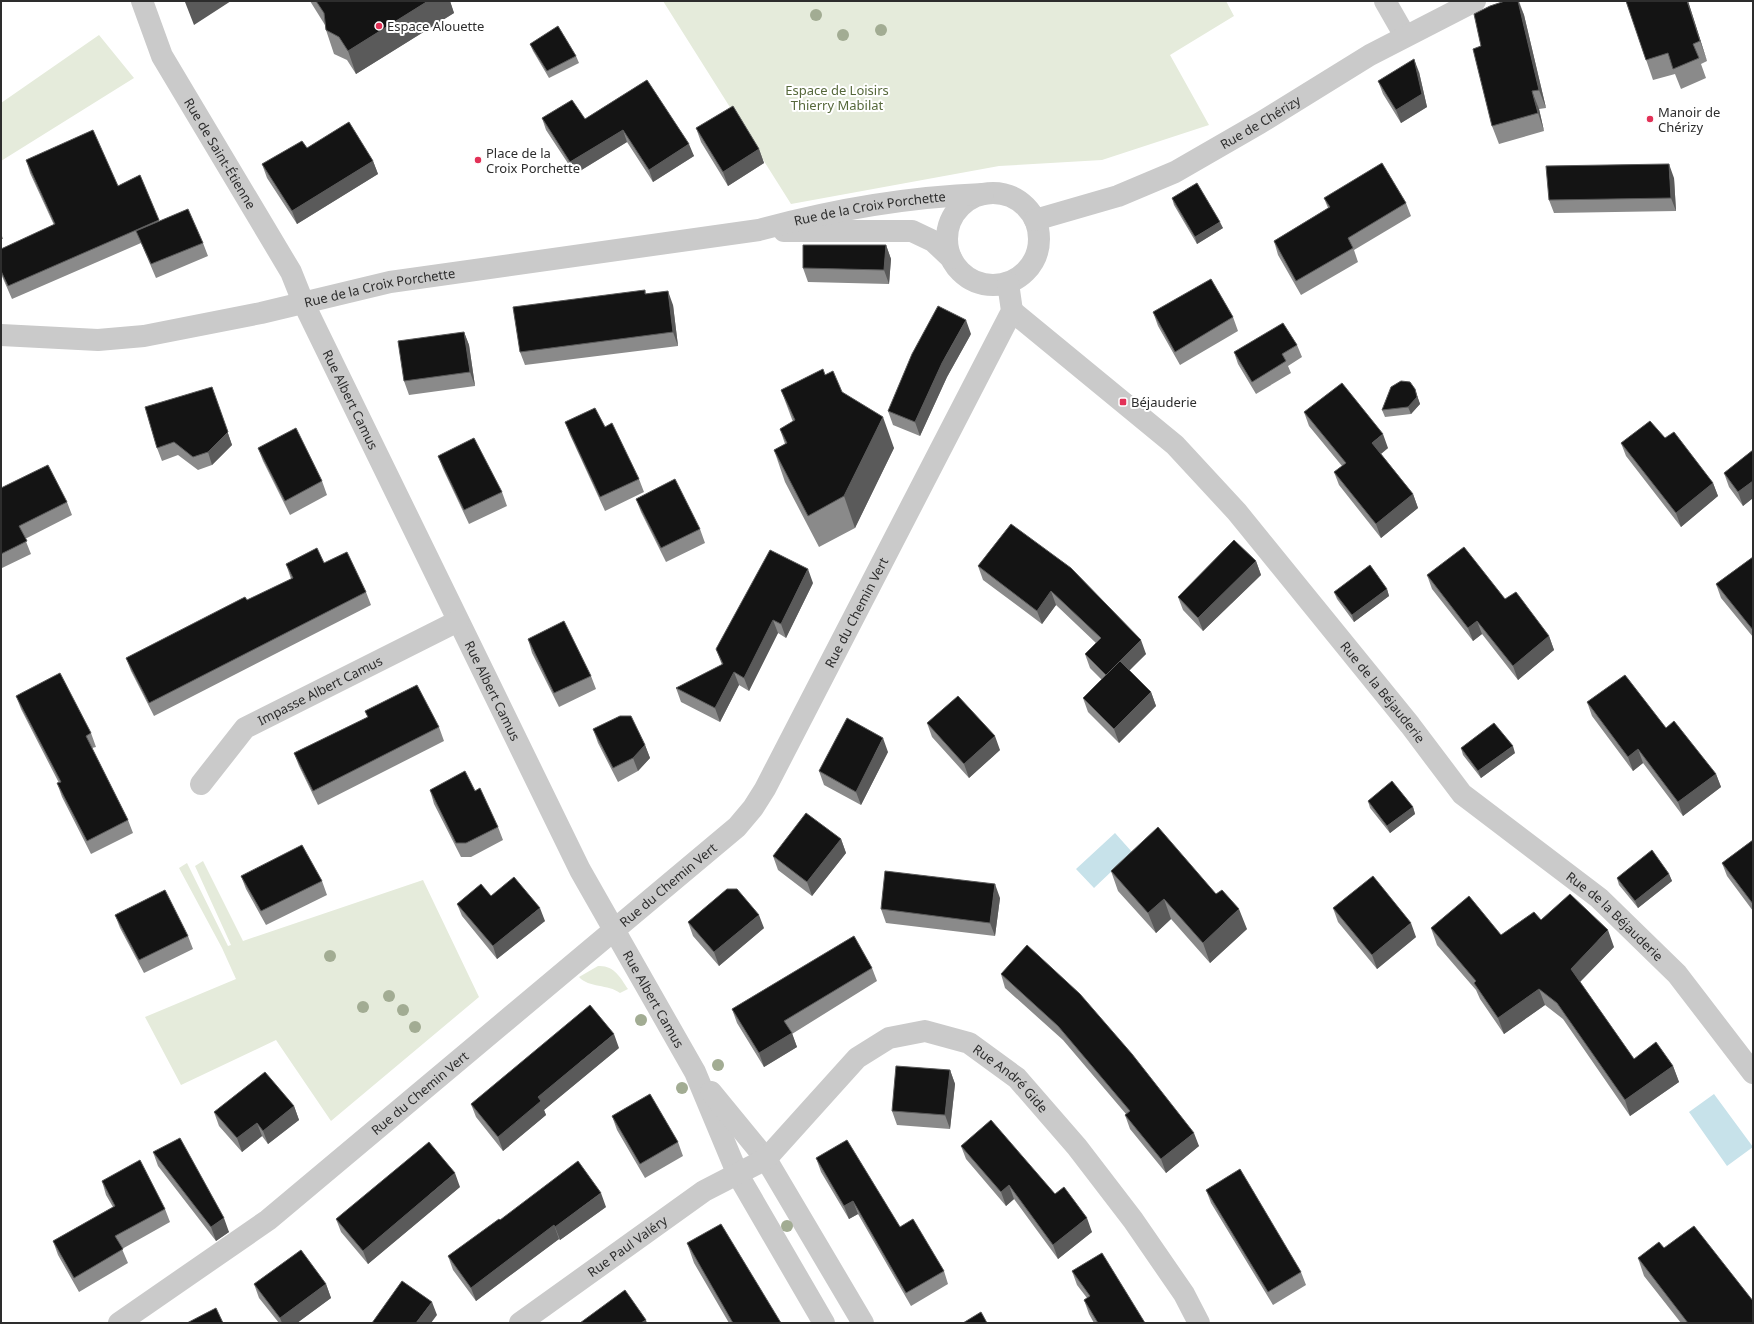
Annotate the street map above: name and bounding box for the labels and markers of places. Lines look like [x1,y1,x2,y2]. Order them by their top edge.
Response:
place label: Espace Alouette [387,17,484,35]
marker: Espace Alouette [374,21,384,31]
place label: Manoir de Chérizy [1658,103,1720,136]
marker: Manoir de Chérizy [1645,114,1655,124]
place label: Place de la Croix Porchette [486,144,580,177]
marker: Place de la Croix Porchette [473,155,483,165]
place label: Béjauderie [1131,393,1197,411]
marker: Béjauderie [1118,397,1128,407]

